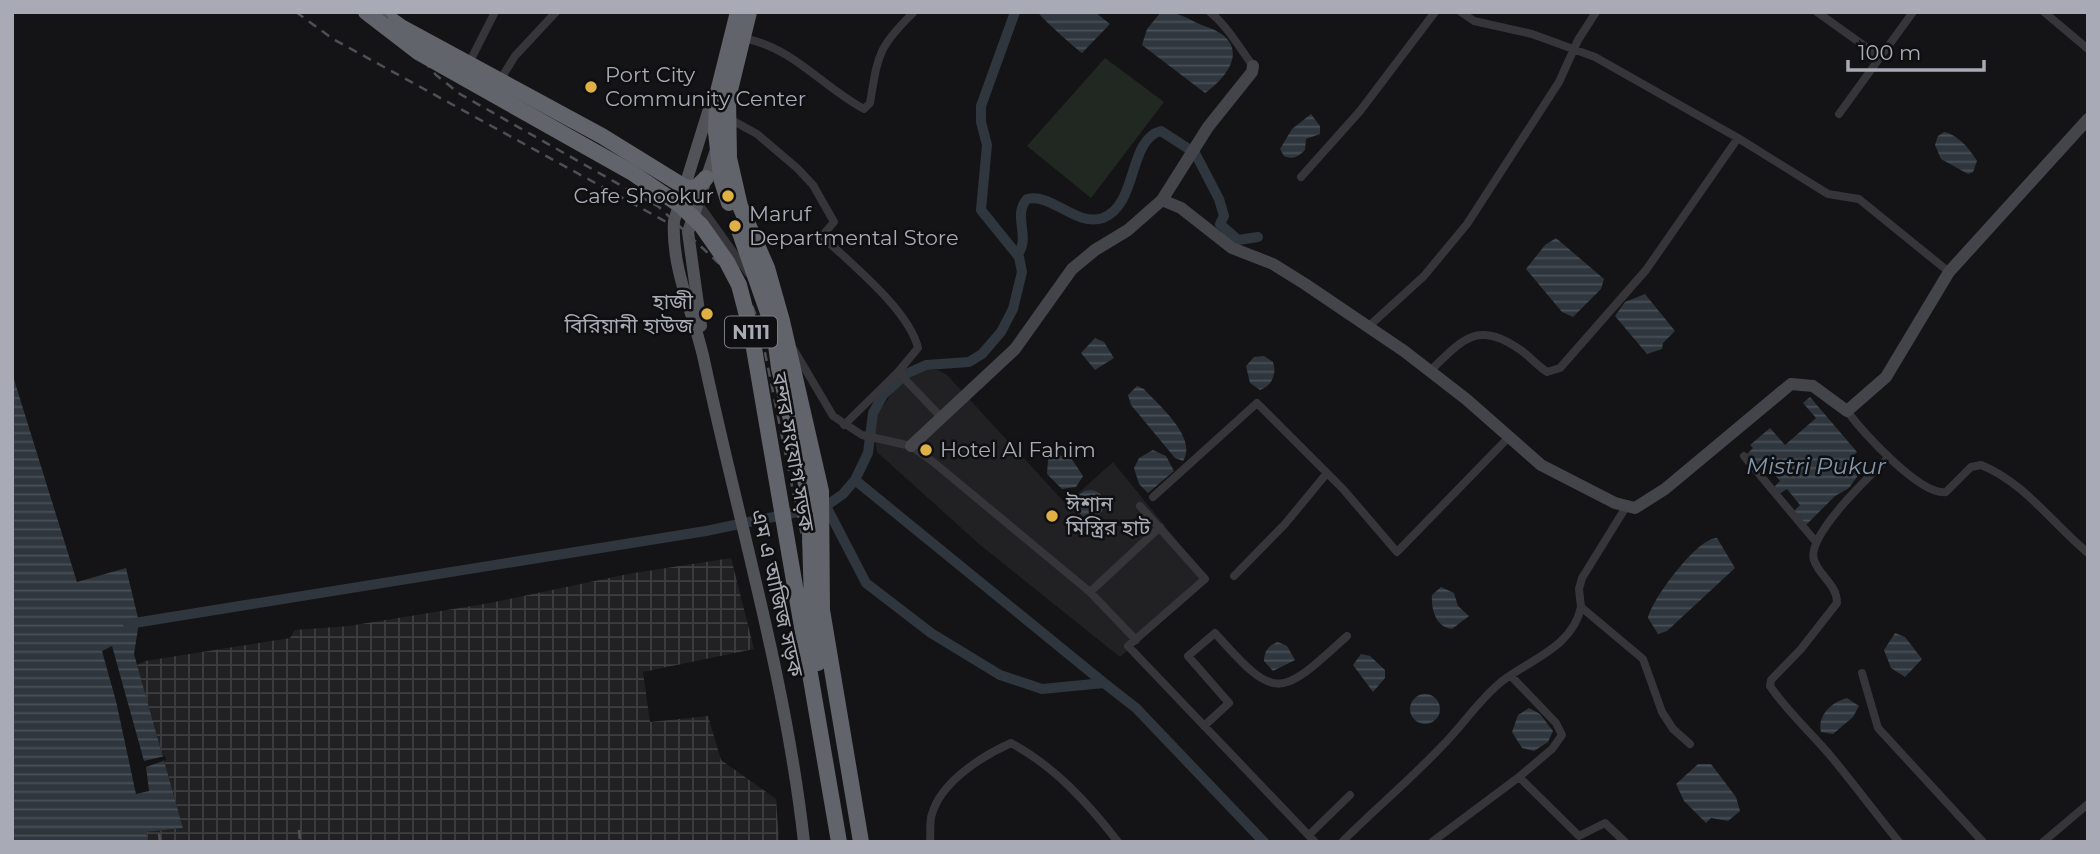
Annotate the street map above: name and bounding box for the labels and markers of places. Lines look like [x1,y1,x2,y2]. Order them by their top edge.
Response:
place label: Port City Community Center [605,62,806,111]
marker: Port City Community Center [583,79,599,95]
place label: Cafe Shookur [573,183,714,208]
marker: Cafe Shookur [720,188,736,204]
place label: Maruf Departmental Store [749,201,959,250]
marker: Maruf Departmental Store [727,218,743,234]
place label: হাজী বিরিয়ানী হাউজ [563,289,694,338]
marker: হাজী বিরিয়ানী হাউজ [699,306,715,322]
place label: Hotel Al Fahim [940,437,1096,462]
marker: Hotel Al Fahim [918,442,934,458]
place label: ঈশান মিস্ত্রির হাট [1065,491,1151,540]
marker: ঈশান মিস্ত্রির হাট [1044,508,1060,524]

